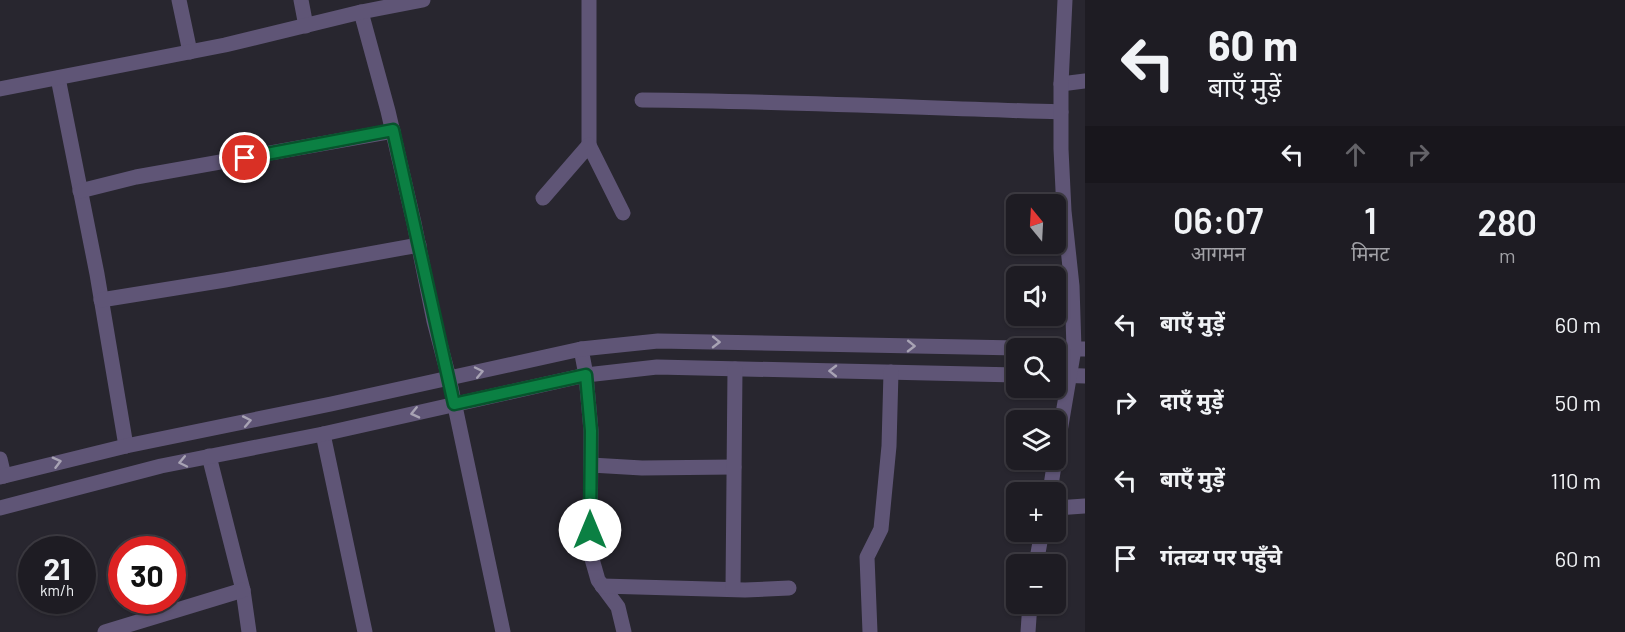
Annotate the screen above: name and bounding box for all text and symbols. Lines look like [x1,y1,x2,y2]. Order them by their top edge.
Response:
text: 60 m [1208,19,1298,69]
icon: left [1109,24,1187,102]
text: बाएँ मुड़ें [1208,70,1281,102]
pin [219,132,270,183]
icon: left [1276,138,1309,171]
icon: ahead [1339,138,1372,171]
icon: right [1402,138,1435,171]
icon: arrive [228,141,261,174]
north arrow [1006,194,1066,254]
map controls [1006,194,1066,614]
text: 06:07 [1173,198,1263,241]
text: 1 [1364,198,1377,241]
text: 280 [1478,200,1537,243]
text: आगमन [1191,241,1246,265]
text: मिनट [1351,241,1390,265]
text: m [1499,243,1516,267]
button: sound [1006,266,1066,326]
icon: left [1109,308,1142,341]
text: बाएँ मुड़ें [1160,309,1225,335]
text: 60 m [1555,311,1601,337]
one-way arrow [712,336,721,348]
button: search [1006,338,1066,398]
one-way arrow [907,340,916,352]
one-way arrow [828,365,837,377]
one-way arrow [474,366,484,379]
icon: right [1109,386,1142,419]
text: दाएँ मुड़ें [1160,387,1223,413]
text: 50 m [1555,389,1601,415]
one-way arrow [410,406,420,419]
button: layers [1006,410,1066,470]
one-way arrow [242,415,252,428]
one-way arrow [178,455,188,468]
one-way arrow [51,457,61,469]
icon: left [1109,464,1142,497]
text: बाएँ मुड़ें [1160,465,1225,491]
text: 110 m [1551,467,1601,493]
button: + [1006,482,1066,542]
position arrow [558,498,622,562]
speed limit sign: 30 [108,536,186,614]
icon: arrive [1109,542,1142,575]
text: गंतव्य पर पहुँचे [1160,543,1282,569]
text: 60 m [1555,545,1601,571]
text: 21 [43,550,71,586]
button: − [1006,554,1066,614]
text: km/h [40,581,74,599]

